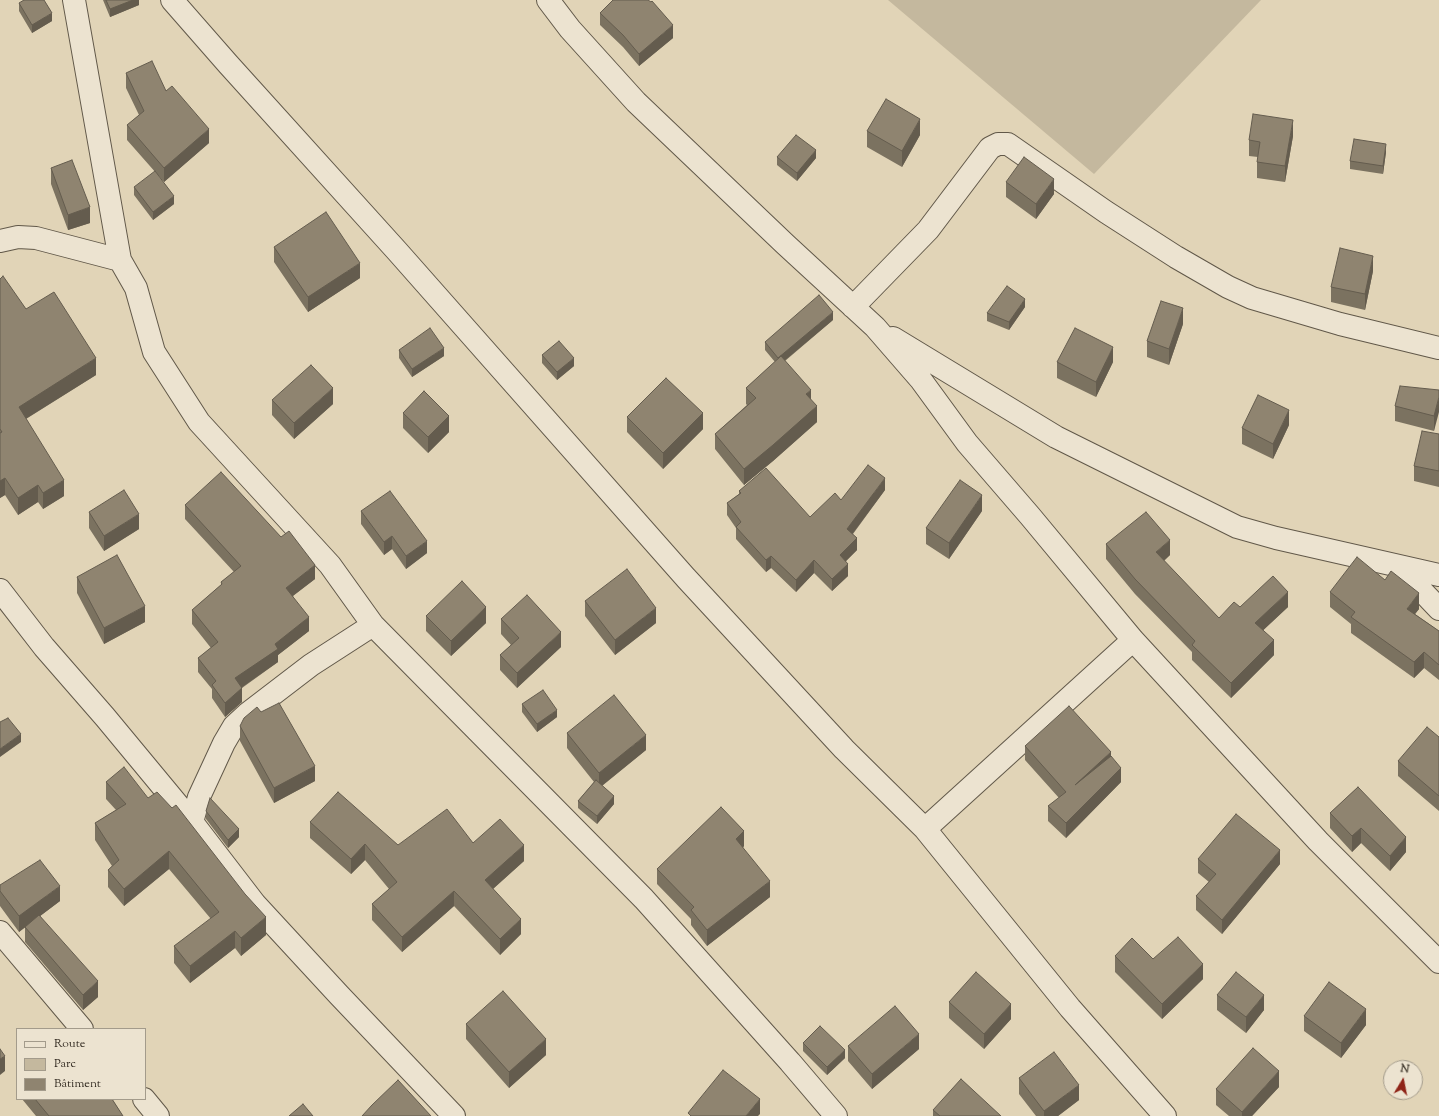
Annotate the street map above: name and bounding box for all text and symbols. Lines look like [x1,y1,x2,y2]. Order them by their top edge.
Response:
legend [16,1028,146,1100]
text: Route [54,1035,85,1053]
text: Parc [54,1055,76,1073]
north arrow [1383,1060,1423,1100]
text: N [1399,1061,1411,1078]
text: Bâtiment [54,1075,101,1093]

